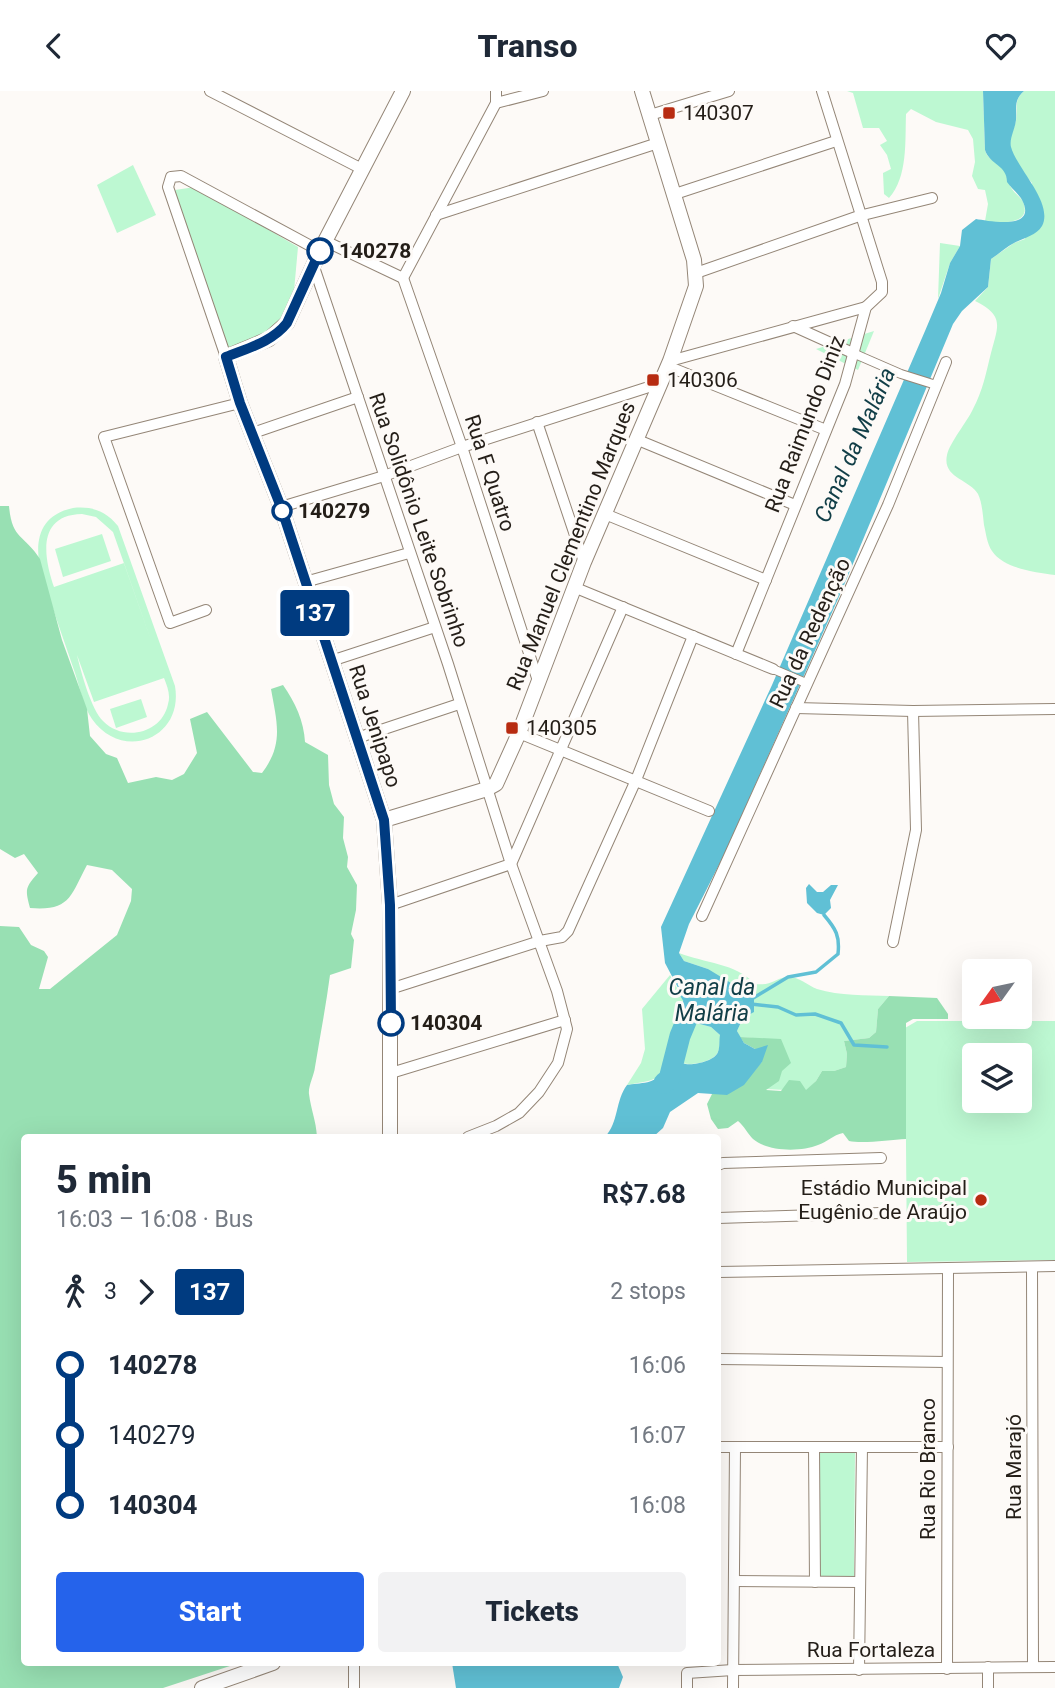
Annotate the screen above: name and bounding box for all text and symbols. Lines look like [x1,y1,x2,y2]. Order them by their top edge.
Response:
icon: back [35,27,73,65]
text: Transo [478,27,577,65]
icon: heart [982,27,1020,65]
place label: 140307 [683,101,754,125]
marker: 140307 [661,105,677,121]
marker: 140278 [307,238,333,264]
place label: 140278 [339,239,411,263]
street label: Rua Raimundo Diniz [760,332,850,516]
water label: Canal da Malária [809,363,901,527]
place label: 140306 [667,368,738,392]
marker: 140306 [645,372,661,388]
street label: Rua Solidônio Leite Sobrinho [364,389,474,651]
street label: Rua Manuel Clementino Marques [502,398,640,694]
street label: Rua F Quatro [460,412,520,534]
place label: 140279 [298,499,370,523]
marker: 140279 [272,501,292,521]
street label: Rua da Redenção [765,554,855,712]
line badge: 137 [275,590,355,636]
text: 137 [294,599,336,627]
street label: Rua Jenipapo [344,662,406,790]
place label: 140305 [526,716,597,740]
marker: 140305 [504,720,520,736]
north arrow [962,959,1032,1029]
map controls [962,959,1032,1113]
water label: Canal da Malária [669,974,755,1027]
marker: 140304 [378,1010,404,1036]
place label: 140304 [410,1011,482,1035]
button: layers [962,1043,1032,1113]
text: 5 min [56,1158,152,1202]
place label: Estádio Municipal Eugênio de Araújo [798,1176,967,1224]
text: R$7.68 [602,1179,686,1209]
marker: Estádio Municipal Eugênio de Araújo [973,1192,989,1208]
text: 16:03 – 16:08 · Bus [56,1206,253,1233]
icon: walk [56,1273,94,1311]
icon: forward [127,1273,165,1311]
text: 3 [104,1278,117,1305]
text: 137 [189,1278,230,1306]
text: 2 stops [610,1278,686,1305]
text: 140278 [108,1350,198,1380]
text: 16:06 [629,1352,686,1379]
street label: Rua Rio Branco [916,1398,940,1540]
street label: Rua Marajó [1002,1414,1026,1520]
text: 140279 [108,1420,196,1450]
text: 16:07 [629,1422,686,1449]
text: 140304 [108,1490,198,1520]
text: 16:08 [629,1492,686,1519]
button: Start [56,1572,364,1652]
button: Tickets [378,1572,686,1652]
street label: Rua Fortaleza [807,1638,935,1662]

